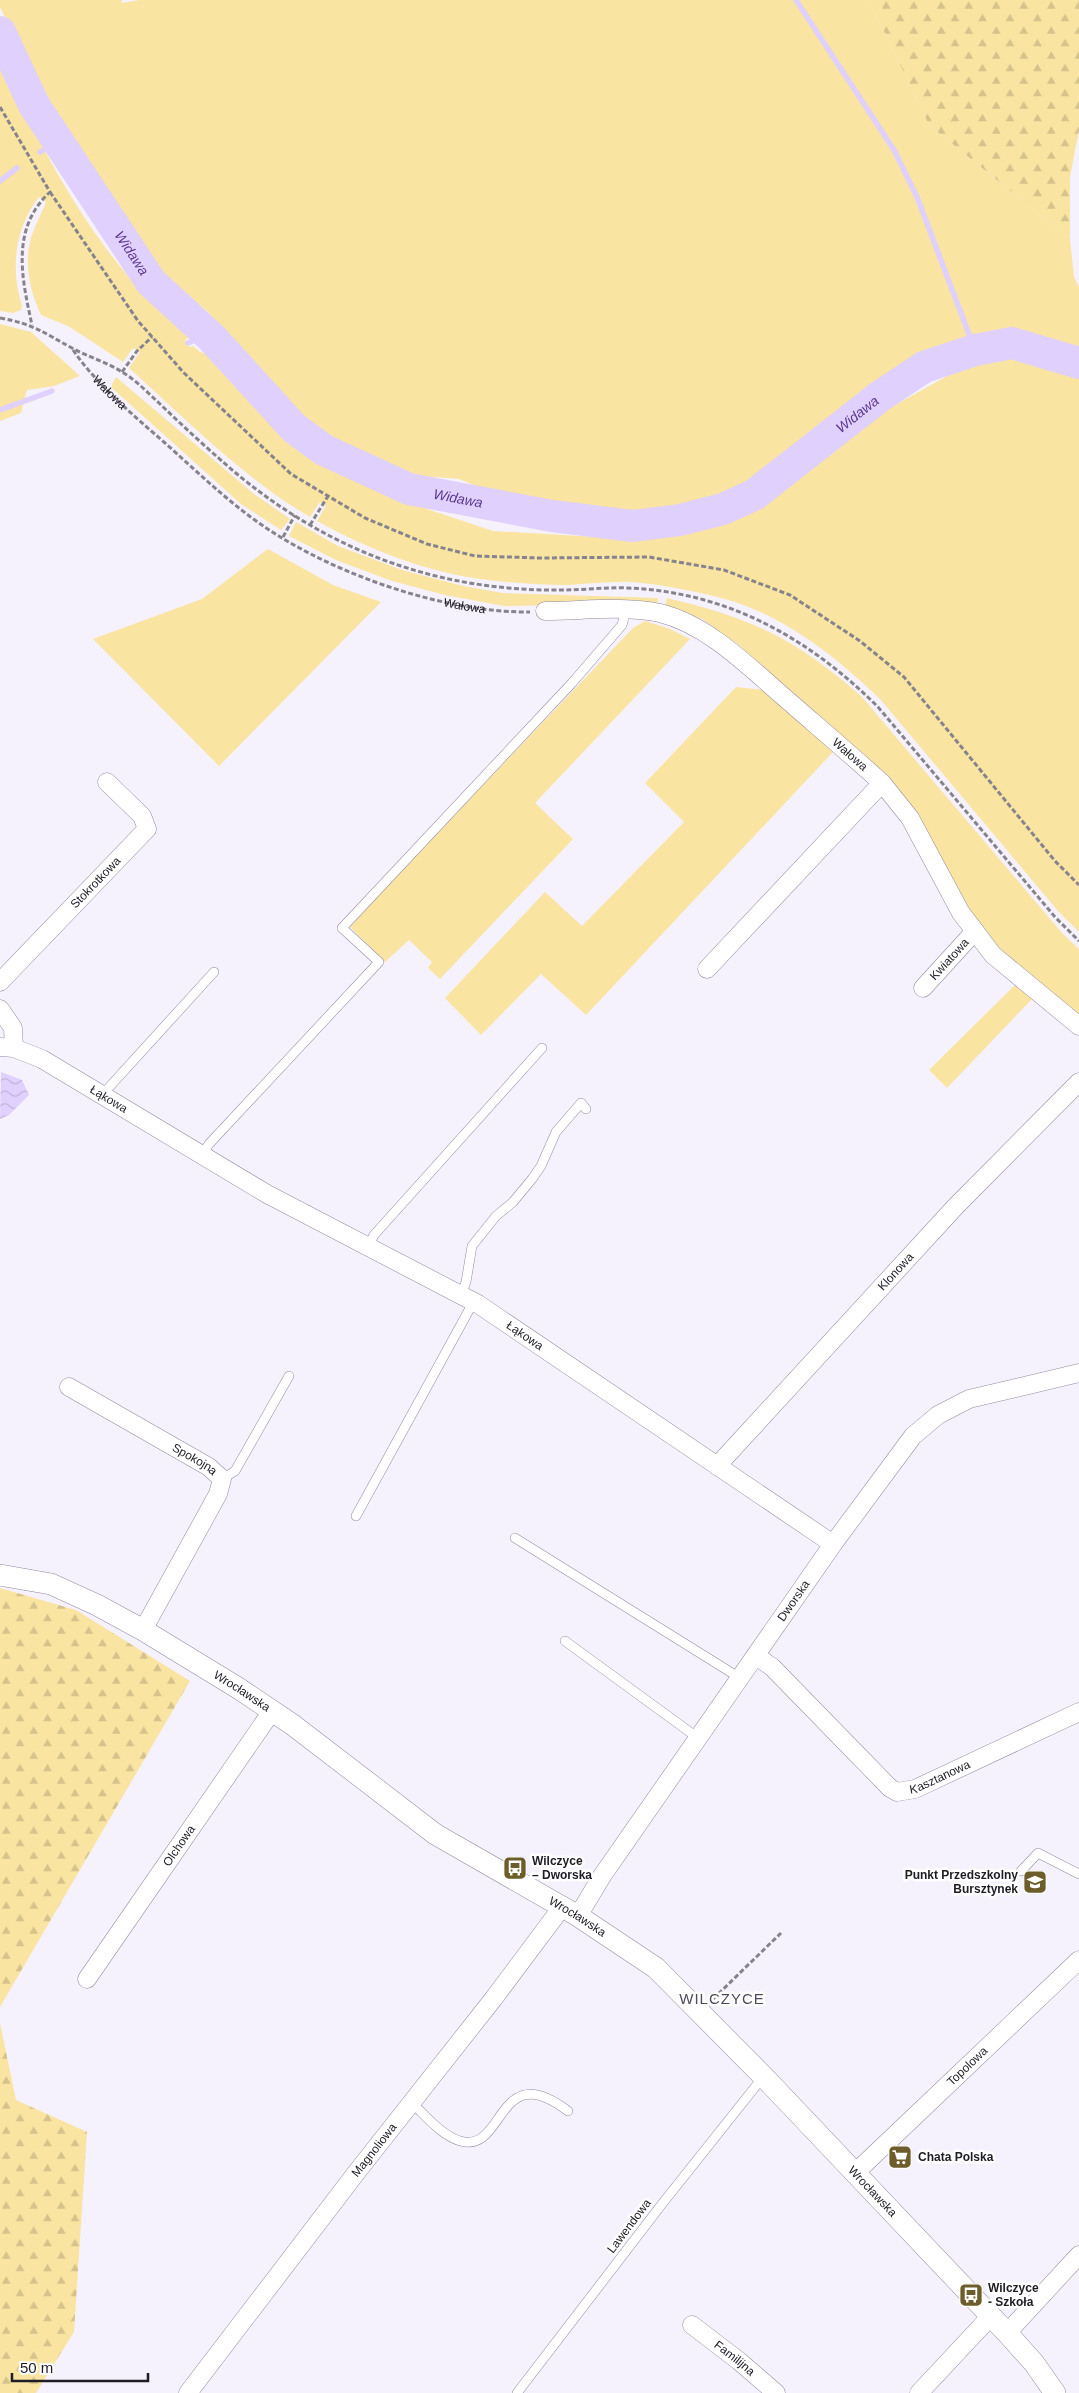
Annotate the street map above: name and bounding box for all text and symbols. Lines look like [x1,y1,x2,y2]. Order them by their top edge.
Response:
water label: Widawa [111,228,152,278]
street label: Wałowa [90,373,130,413]
water label: Widawa [833,392,882,436]
water label: Widawa [432,486,484,511]
street label: Wałowa [442,595,487,616]
street label: Wałowa [829,735,871,774]
street label: Stokrotkowa [68,854,124,911]
street label: Kwiatowa [927,935,972,983]
street label: Łąkowa [87,1082,130,1116]
street label: Klonowa [875,1250,917,1293]
street label: Łąkowa [504,1318,546,1353]
street label: Spokojna [170,1440,220,1478]
street label: Dworska [774,1577,813,1624]
street label: Wrocławska [211,1668,273,1715]
street label: Kasztanowa [908,1757,973,1797]
street label: Olchowa [160,1822,198,1869]
place label: Wilczyce – Dworska [532,1854,592,1882]
bus stop icon: Wilczyce – Dworska [502,1855,528,1881]
place label: Punkt Przedszkolny Bursztynek [905,1868,1018,1896]
school or university icon: Punkt Przedszkolny Bursztynek [1022,1869,1048,1895]
street label: Wrocławska [546,1894,609,1940]
district label: WILCZYCE [679,1990,765,2007]
street label: Topolowa [944,2043,991,2089]
street label: Magnoliowa [349,2120,400,2180]
supermarket icon: Chata Polska [887,2144,913,2170]
place label: Chata Polska [918,2150,994,2164]
street label: Wrocławska [845,2163,900,2220]
street label: Lawendowa [604,2196,654,2256]
place label: Wilczyce - Szkoła [988,2281,1039,2309]
bus stop icon: Wilczyce - Szkoła [958,2282,984,2308]
street label: Familijna [712,2338,758,2379]
scale bar [12,2350,149,2382]
text: 50 m [20,2359,53,2376]

